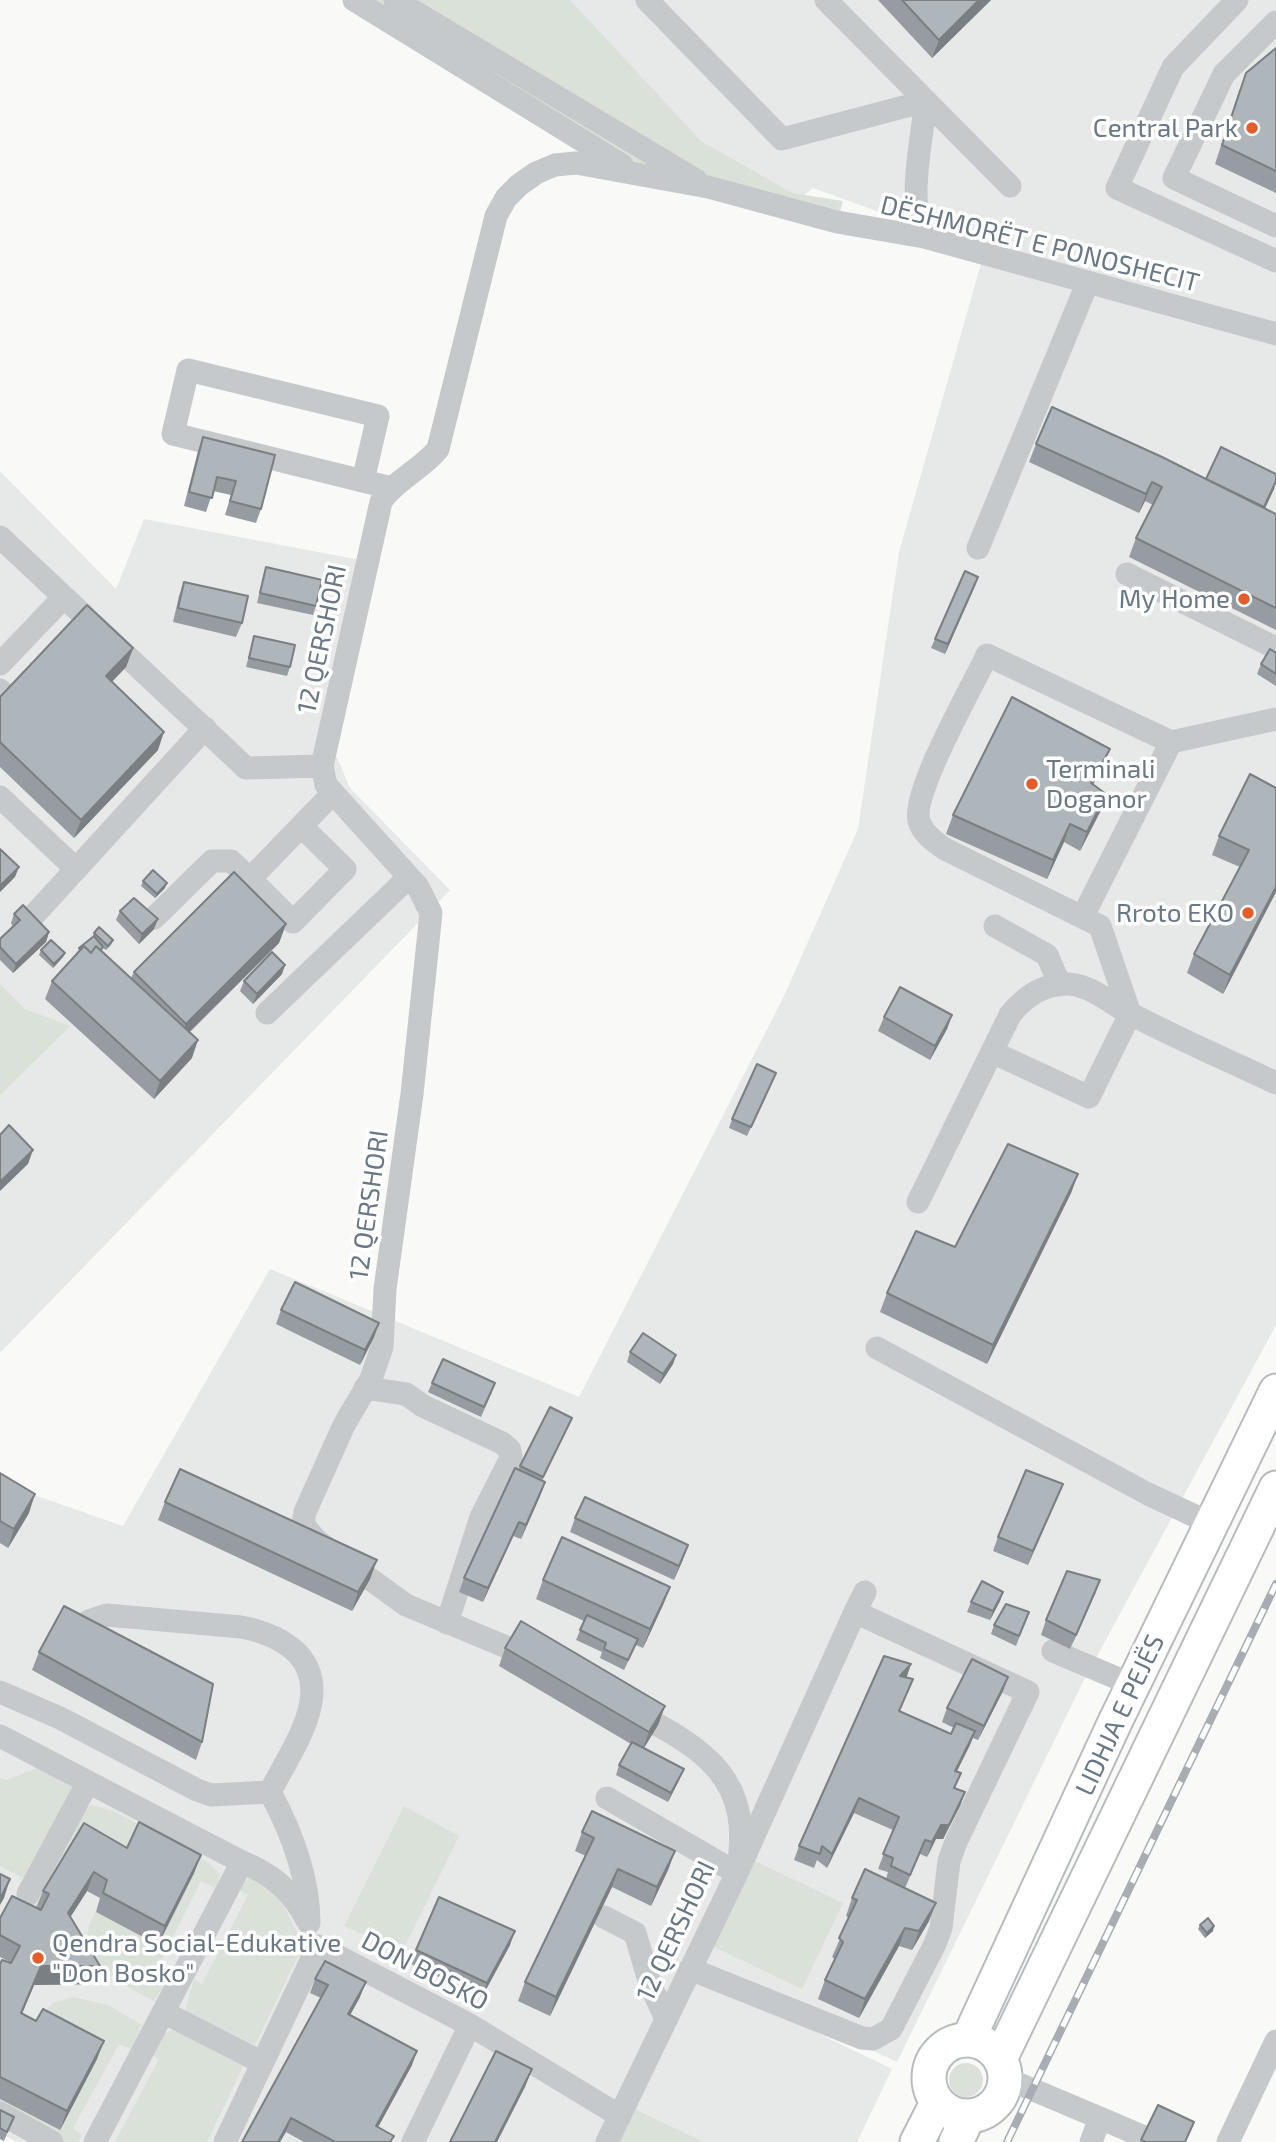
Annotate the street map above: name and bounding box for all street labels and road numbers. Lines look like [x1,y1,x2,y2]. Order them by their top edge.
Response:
street label: DËSHMORËT E PONOSHECIT [877,189,1203,299]
street label: 12 QERSHORI [291,562,353,716]
street label: 12 QERSHORI [343,1128,395,1282]
street label: LIDHJA E PEJËS [1069,1630,1171,1800]
street label: 12 QERSHORI [630,1856,722,2006]
street label: DON BOSKO [356,1925,494,2017]

